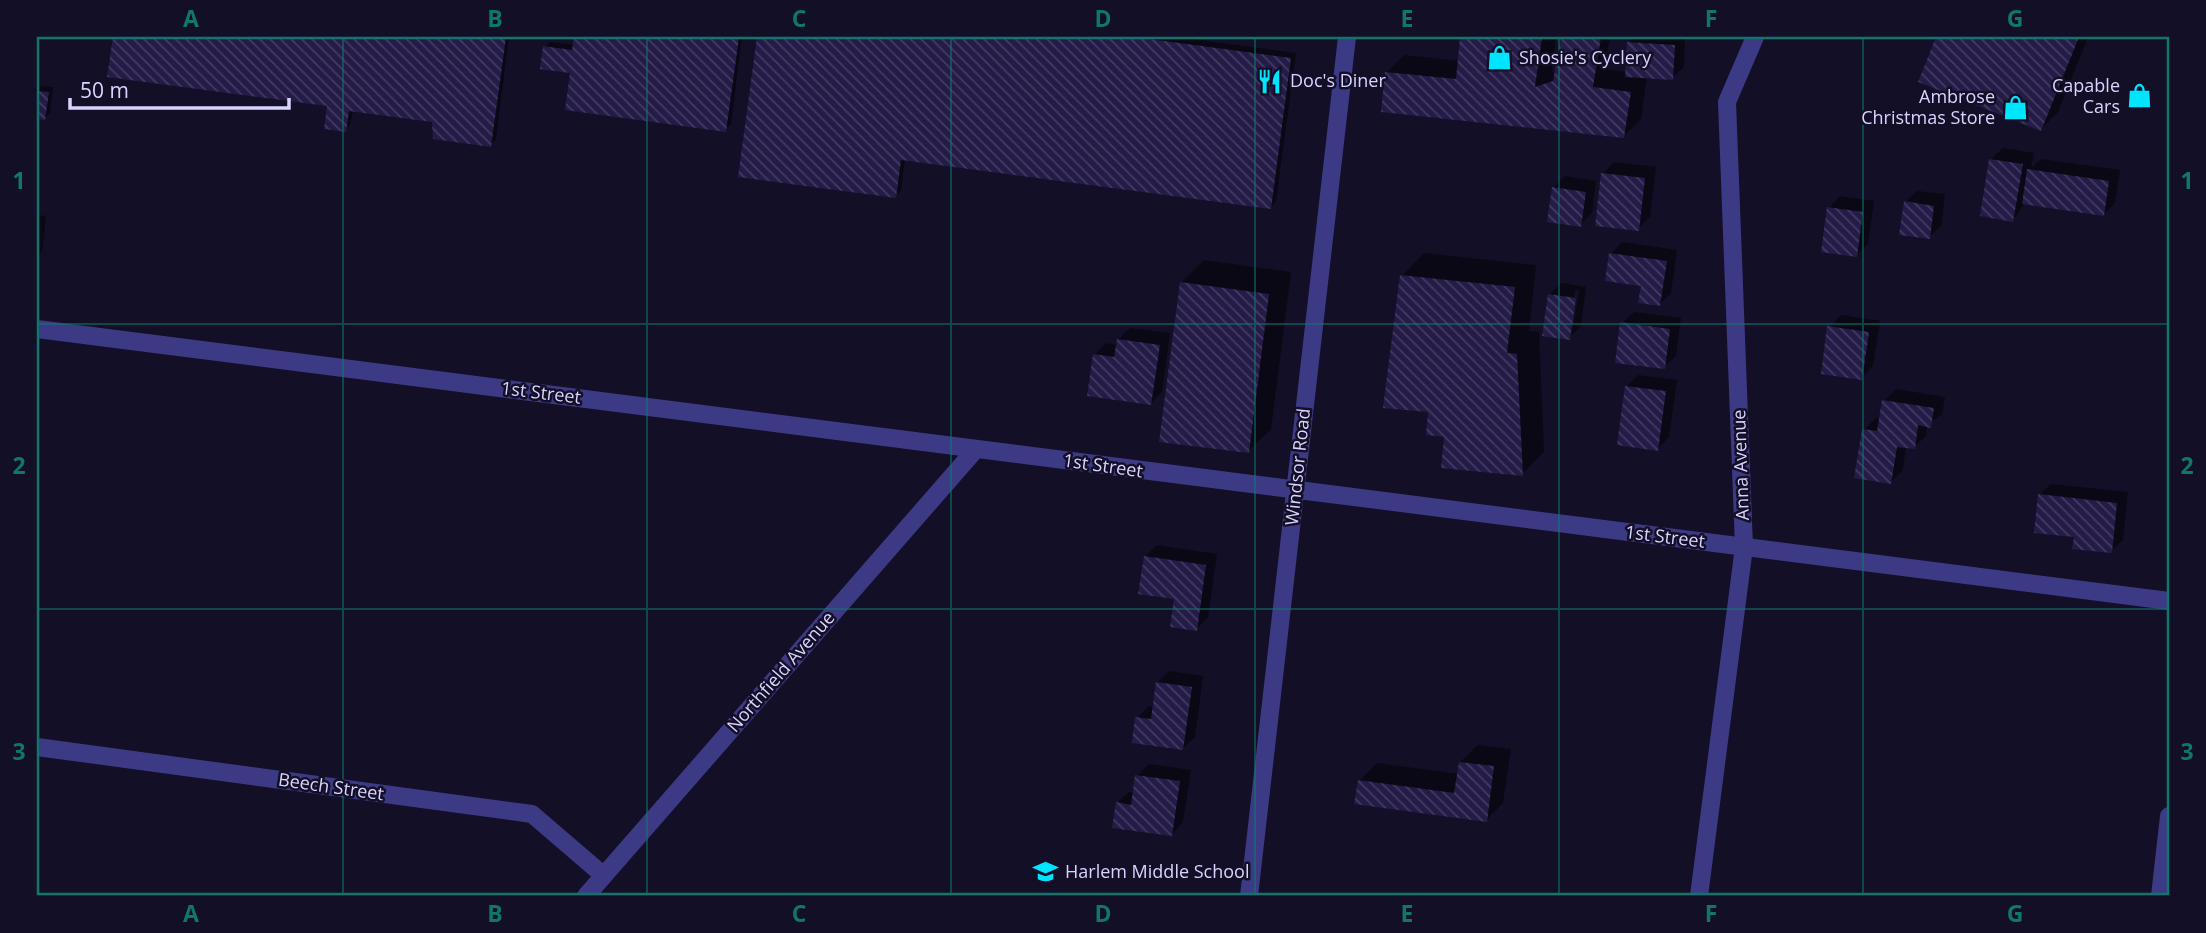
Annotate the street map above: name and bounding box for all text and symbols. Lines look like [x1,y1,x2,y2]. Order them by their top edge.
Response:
text: A [183,2,199,34]
text: B [487,2,503,34]
text: C [792,2,806,34]
text: D [1094,2,1112,34]
text: E [1401,2,1413,34]
text: F [1705,2,1717,34]
text: G [2007,2,2023,34]
shop icon: Shosie's Cyclery [1485,44,1513,72]
place label: Shosie's Cyclery [1519,45,1652,69]
scale bar [70,66,289,110]
restaurant icon: Doc's Diner [1256,67,1284,95]
place label: Doc's Diner [1290,68,1386,92]
place label: Capable Cars [2052,73,2120,118]
text: 50 m [80,76,129,104]
shop icon: Capable Cars [2126,82,2154,110]
place label: Ambrose Christmas Store [1861,84,1995,129]
shop icon: Ambrose Christmas Store [2001,93,2029,121]
text: 1 [12,164,26,196]
text: 1 [2180,164,2194,196]
street label: 1st Street [500,375,582,409]
street label: Windsor Road [1279,407,1315,527]
street label: Anna Avenue [1726,409,1754,521]
street label: 1st Street [1062,448,1145,482]
text: 2 [12,449,26,481]
text: 2 [2180,449,2194,481]
street label: 1st Street [1624,519,1706,553]
street label: Northfield Avenue [721,606,839,737]
text: 3 [12,735,26,767]
text: 3 [2180,735,2194,767]
street label: Beech Street [277,767,386,805]
school or university icon: Harlem Middle School [1031,858,1059,886]
place label: Harlem Middle School [1065,859,1249,883]
text: A [183,897,199,929]
text: B [487,897,503,929]
text: C [792,897,806,929]
text: D [1094,897,1112,929]
text: E [1401,897,1413,929]
text: F [1705,897,1717,929]
text: G [2007,897,2023,929]

